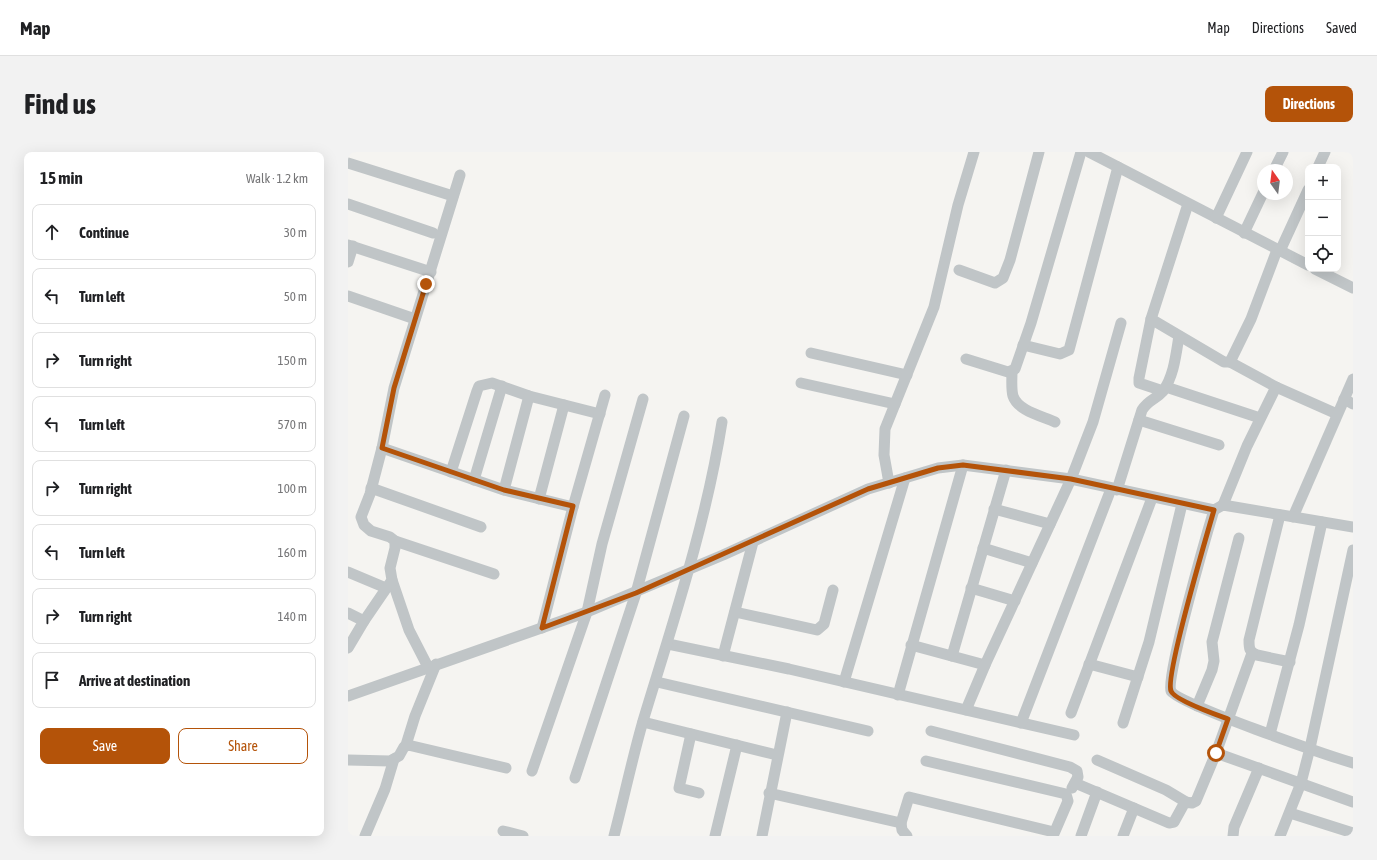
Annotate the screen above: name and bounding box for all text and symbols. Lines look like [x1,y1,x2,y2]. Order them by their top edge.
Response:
text: Map [20,17,51,39]
text: Map [1207,20,1230,36]
text: Directions [1252,20,1304,36]
text: Saved [1326,20,1357,36]
button: Directions [1265,86,1353,122]
text: Find us [24,88,96,120]
north arrow [1257,164,1293,200]
map controls [1305,164,1341,272]
button: + [1305,164,1341,200]
text: 15 min [40,168,83,188]
text: Walk · 1.2 km [246,171,308,186]
button: − [1305,200,1341,236]
icon: ahead [41,221,63,243]
text: Continue [79,224,129,241]
text: 30 m [284,225,307,240]
button: locate [1305,236,1341,272]
route end [417,275,435,293]
icon: left [41,285,63,307]
text: Turn left [79,288,125,305]
text: 50 m [284,289,307,304]
icon: right [41,349,63,371]
text: Turn right [79,352,132,369]
text: 150 m [278,353,307,368]
icon: left [41,413,63,435]
text: Turn left [79,416,125,433]
text: 570 m [278,417,307,432]
icon: right [41,477,63,499]
text: Turn right [79,480,132,497]
text: 100 m [278,481,307,496]
icon: left [41,541,63,563]
text: Turn left [79,544,125,561]
text: 160 m [278,545,307,560]
icon: right [41,605,63,627]
text: Turn right [79,608,132,625]
text: 140 m [278,609,307,624]
icon: arrive [41,669,63,691]
text: Arrive at destination [79,672,190,689]
button: Save [40,728,170,764]
button: Share [178,728,308,764]
route start [1207,744,1225,762]

